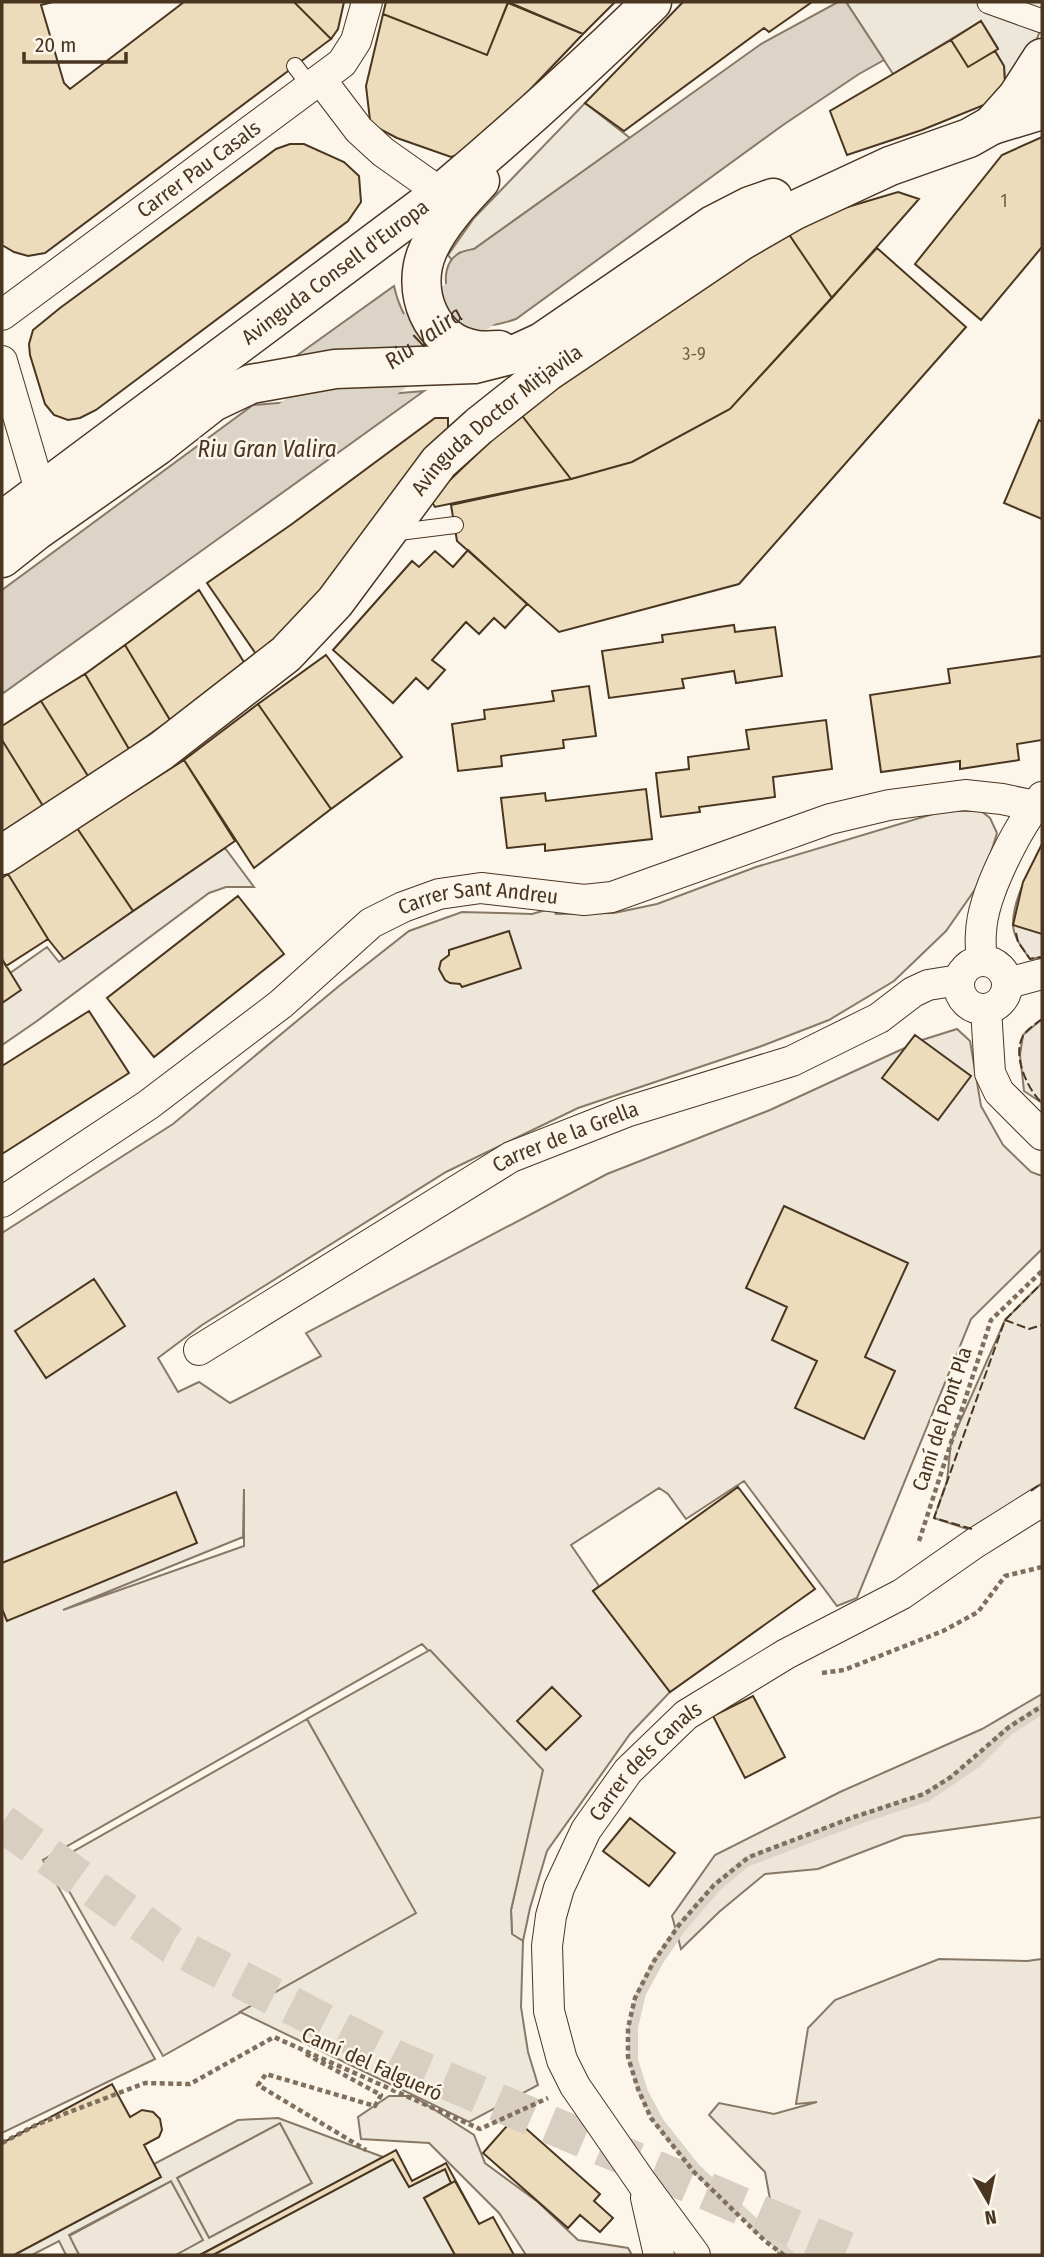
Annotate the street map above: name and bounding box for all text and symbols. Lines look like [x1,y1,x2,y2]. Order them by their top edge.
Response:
scale bar [24,21,126,65]
text: 20 m [35,32,76,58]
street label: Carrer Pau Casals [132,115,266,224]
house number: 1 [1000,190,1008,212]
street label: Avinguda Consell d'Europa [237,194,434,350]
water label: Riu Valira [379,300,468,375]
street label: Avinguda Doctor Mitjavila [406,339,587,501]
house number: 3-9 [682,343,706,365]
water label: Riu Gran Valira [197,435,337,463]
street label: Carrer Sant Andreu [394,875,559,921]
street label: Carrer de la Grella [488,1096,642,1178]
street label: Camí del Pont Pla [906,1344,978,1494]
street label: Carrer dels Canals [584,1696,706,1826]
street label: Camí del Falgueró [297,2021,447,2107]
north arrow [953,2166,1023,2236]
text: N [983,2205,998,2230]

